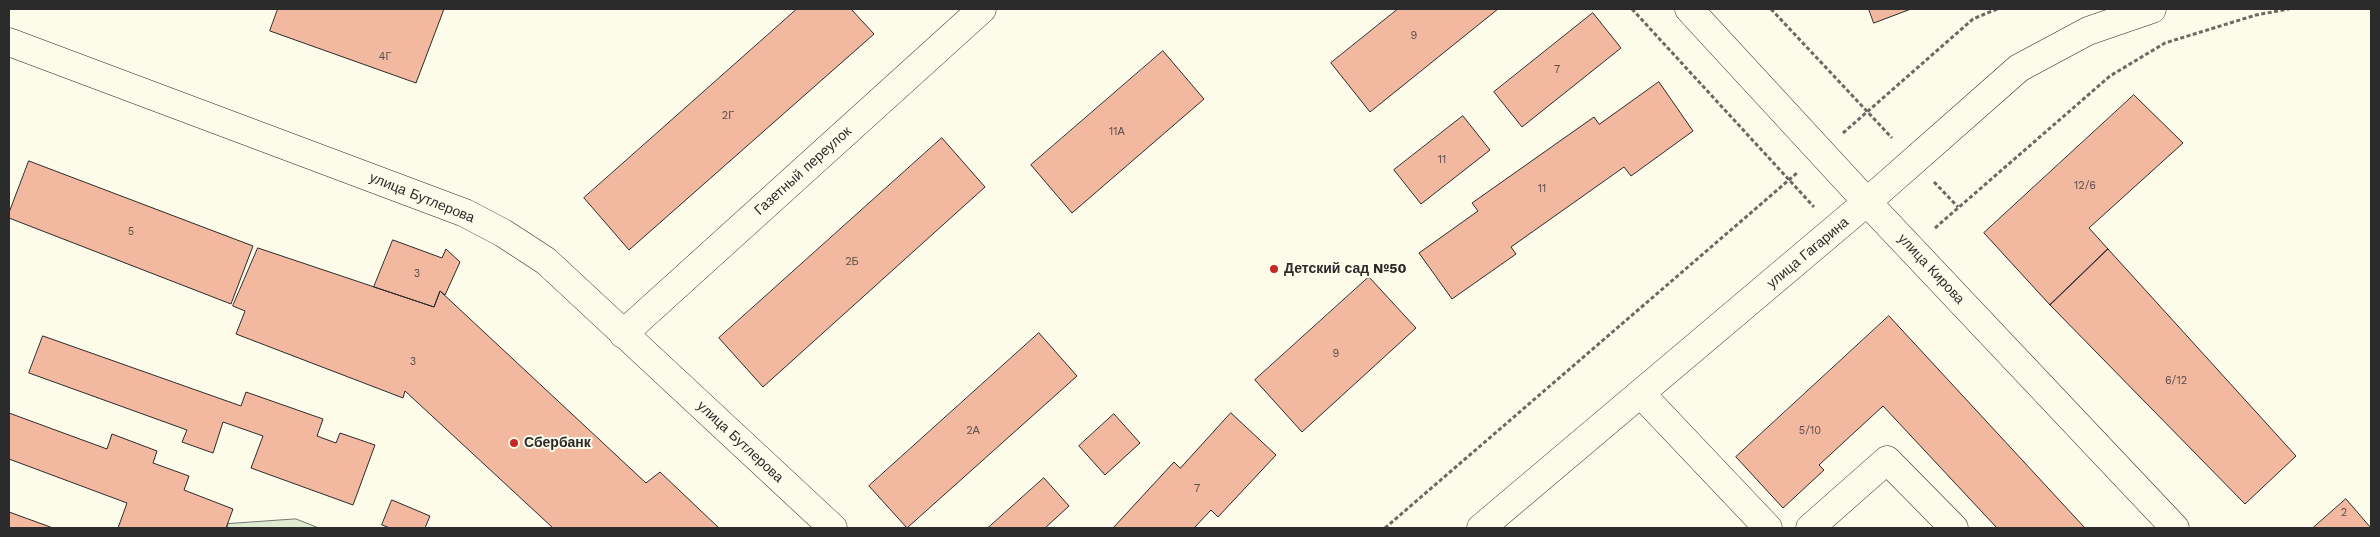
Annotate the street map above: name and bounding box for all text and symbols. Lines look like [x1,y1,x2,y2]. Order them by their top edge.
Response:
house number: 9 [1411,29,1417,43]
house number: 4Г [379,50,391,64]
house number: 7 [1554,63,1560,77]
house number: 2Г [722,109,734,123]
street label: Газетный переулок [751,123,855,219]
house number: 11А [1109,125,1125,139]
house number: 11 [1438,153,1446,167]
street label: улица Бутлерова [367,169,477,227]
house number: 12/6 [2074,179,2096,193]
house number: 11 [1538,182,1546,196]
street label: улица Гагарина [1764,214,1852,292]
house number: 5 [128,225,134,239]
street label: улица Кирова [1894,230,1968,308]
house number: 2Б [845,255,859,269]
place label: Детский сад №50 [1284,261,1407,277]
marker: Детский сад №50 [1268,263,1280,275]
house number: 3 [414,267,420,281]
house number: 9 [1333,347,1339,361]
house number: 3 [410,355,416,369]
house number: 6/12 [2165,374,2187,388]
street label: улица Бутлерова [693,398,787,486]
house number: 2А [966,424,980,438]
house number: 5/10 [1799,424,1821,438]
place label: Сбербанк [524,435,591,451]
marker: Сбербанк [508,437,520,449]
house number: 7 [1194,482,1200,496]
house number: 2 [2341,506,2347,520]

